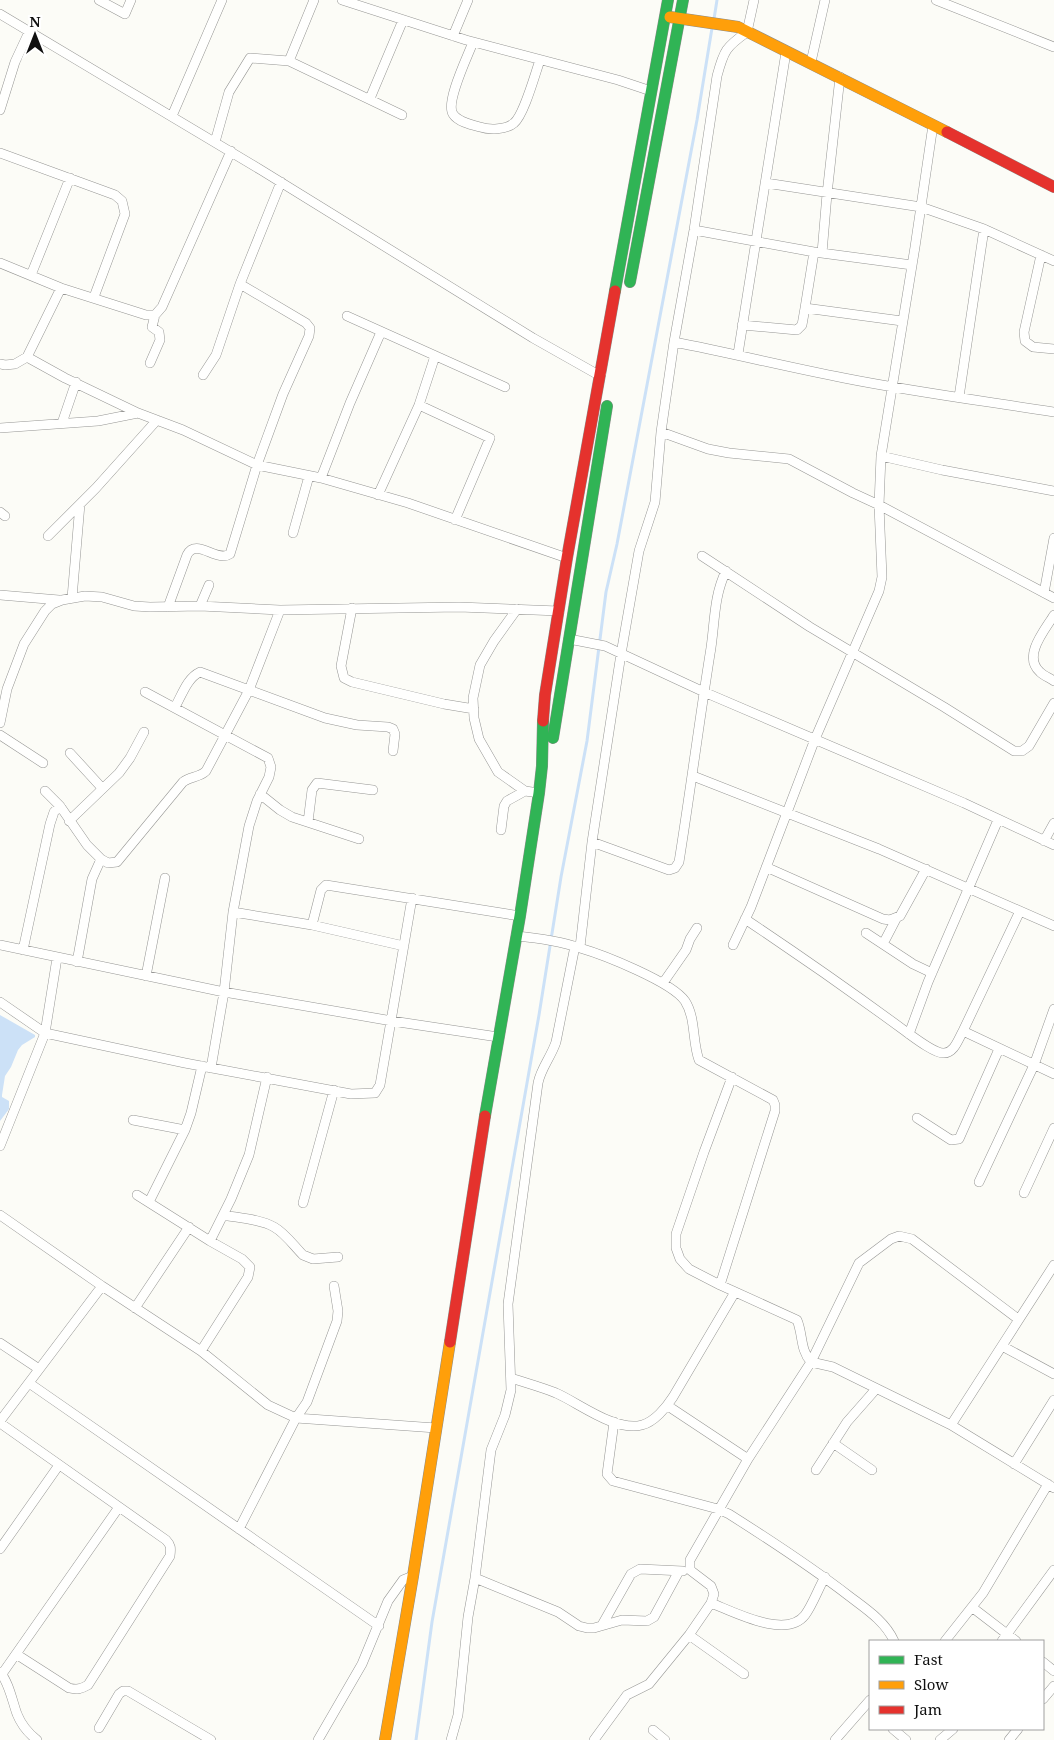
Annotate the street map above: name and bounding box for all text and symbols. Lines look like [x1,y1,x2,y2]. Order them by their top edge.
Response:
north arrow [10,10,60,60]
text: N [29,12,41,31]
legend [869,1640,1044,1730]
text: Fast [914,1649,943,1669]
text: Slow [914,1674,948,1694]
text: Jam [913,1699,942,1719]

